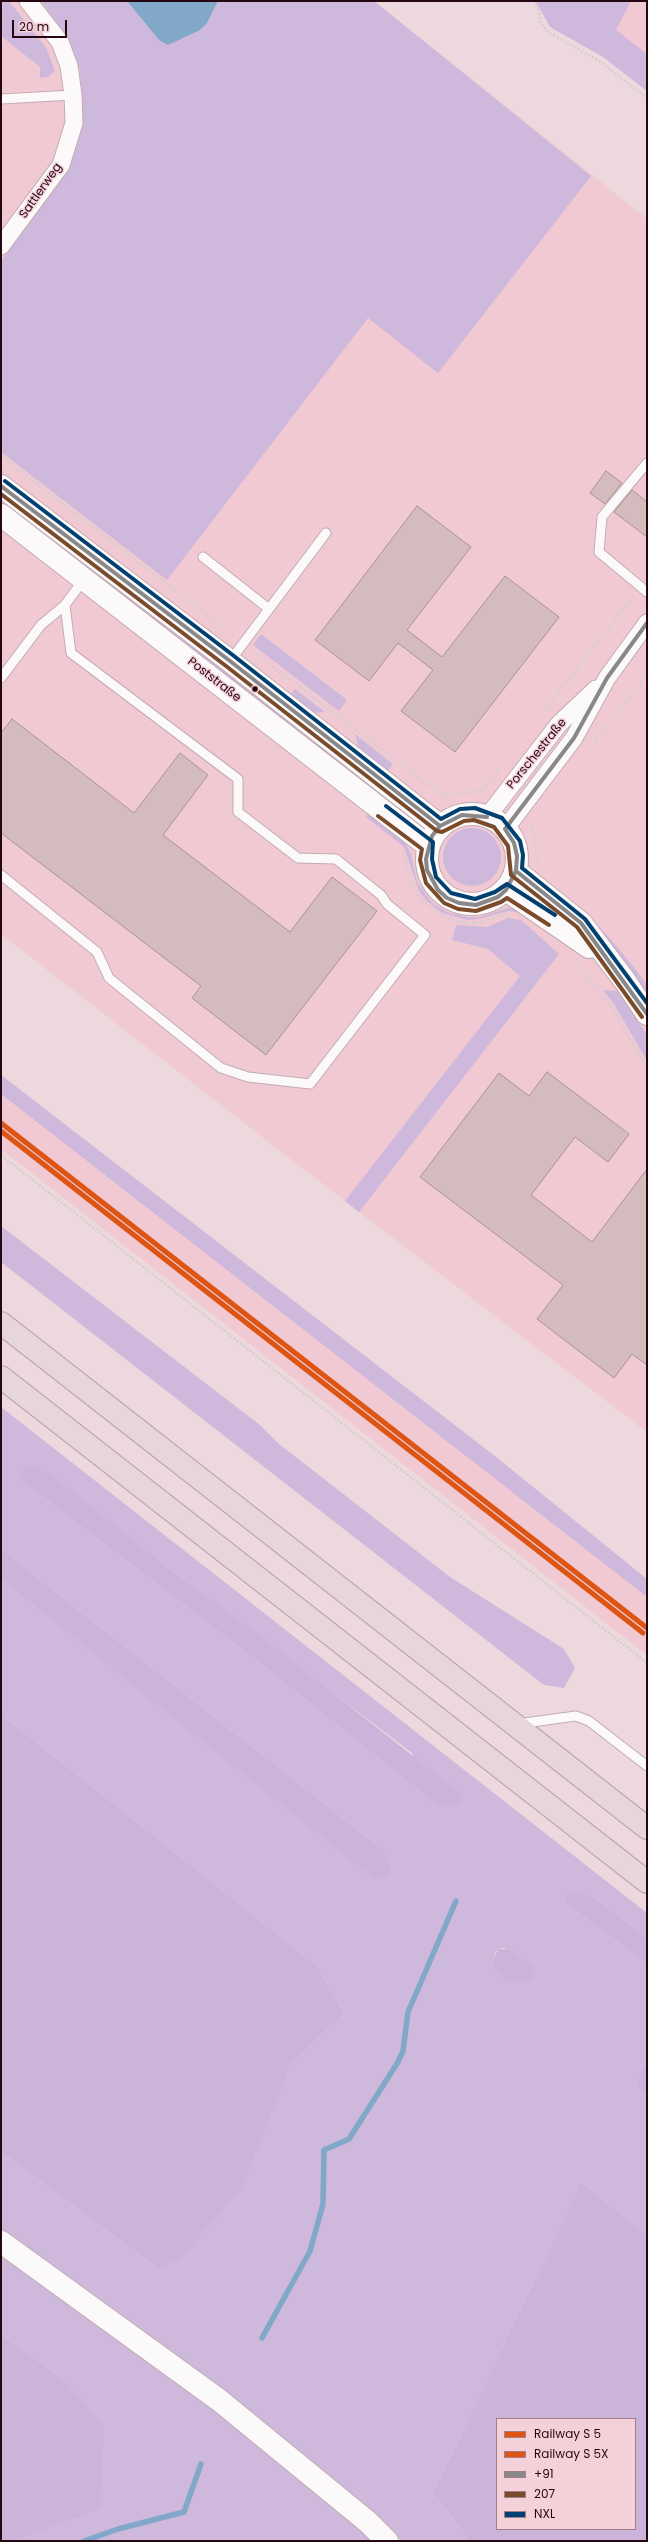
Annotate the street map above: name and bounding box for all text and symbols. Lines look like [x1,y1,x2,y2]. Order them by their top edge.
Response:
scale bar [14,12,69,38]
text: 20 m [19,18,49,35]
street label: Sattlerweg [17,161,65,221]
street label: Poststraße [184,655,244,705]
unlabelled marker [250,684,260,694]
street label: Porschestraße [504,716,570,792]
legend [496,2418,636,2530]
text: Railway S 5 [534,2425,601,2442]
text: Railway S 5X [534,2445,608,2462]
text: +91 [534,2465,554,2482]
text: 207 [534,2485,555,2502]
text: NXL [534,2505,555,2522]

